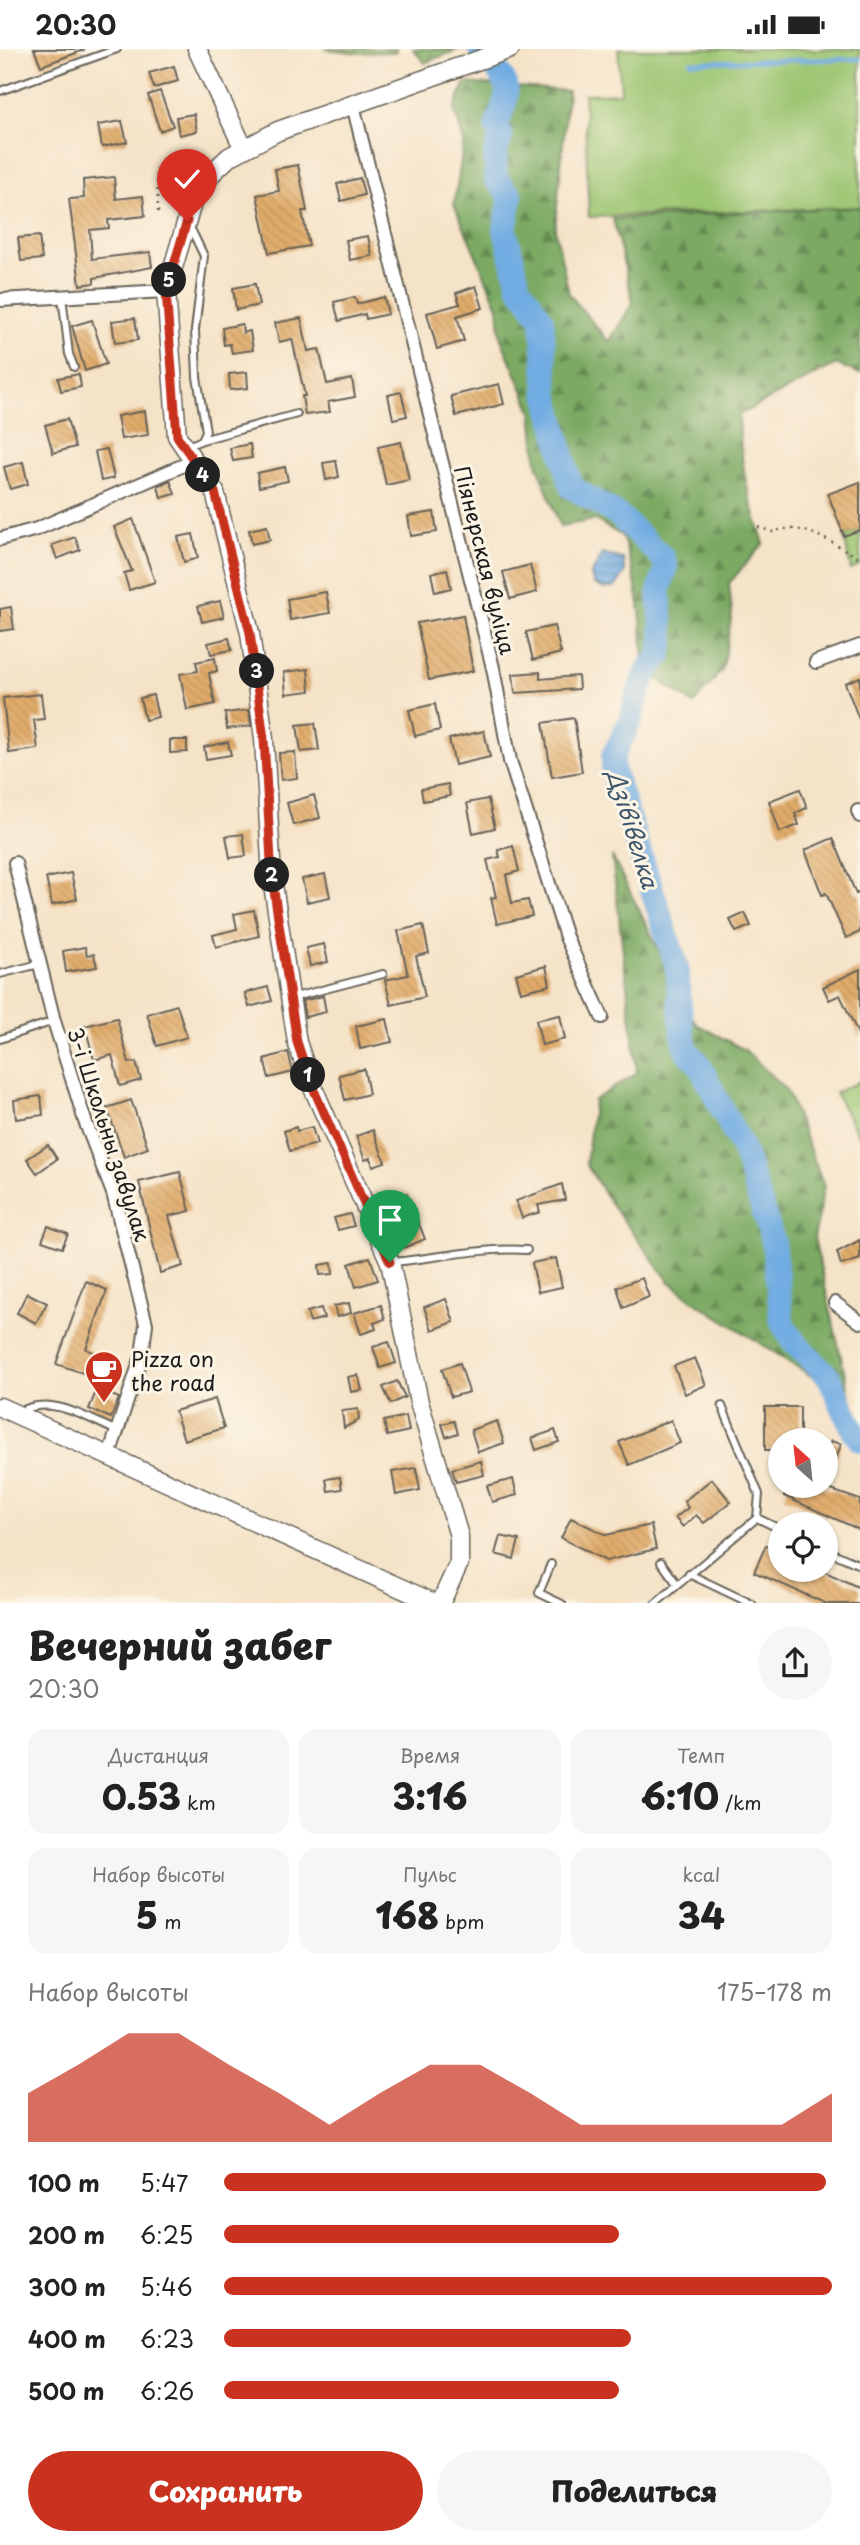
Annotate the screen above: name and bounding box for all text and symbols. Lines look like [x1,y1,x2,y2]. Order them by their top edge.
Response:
text: 20:30 [35,5,116,44]
pin [157,149,217,221]
icon: check [168,160,206,198]
pin: 5 [152,263,186,297]
text: 5 [162,265,175,293]
pin: 4 [186,457,220,493]
text: 4 [196,460,209,488]
street label: Піянерская вуліца [447,462,525,658]
pin: 3 [240,653,274,689]
text: 3 [250,656,263,684]
water label: Дзівівелка [599,764,669,893]
pin: 2 [254,857,290,893]
text: 2 [265,860,278,888]
street label: 3-і Школьны завулак [60,1023,160,1245]
pin: 1 [290,1058,326,1093]
text: 1 [303,1060,312,1088]
pin [360,1190,420,1262]
icon: arrive [371,1201,409,1239]
place label: Pizza on the road [131,1342,216,1398]
cafe icon: Pizza on the road [83,1349,125,1404]
north arrow [768,1428,838,1498]
map controls [768,1428,838,1582]
button: locate [768,1512,838,1582]
text: Вечерний забег [28,1616,331,1673]
button: share [758,1626,832,1700]
text: 20:30 [28,1671,99,1706]
text: Дистанция [108,1741,209,1769]
text: Время [400,1741,460,1769]
text: Темп [677,1741,725,1769]
text: 0.53 [102,1769,181,1822]
text: 3:16 [393,1769,467,1822]
text: 6:10 [641,1769,719,1822]
text: km [181,1788,216,1816]
text: /km [719,1788,762,1816]
text: Набор высоты [92,1860,225,1888]
text: Пульс [403,1860,457,1888]
text: kcal [682,1860,720,1888]
text: 5 [136,1888,158,1941]
text: 168 [375,1888,439,1941]
text: 34 [678,1888,725,1941]
text: m [158,1907,182,1935]
text: bpm [439,1907,485,1935]
text: Набор высоты [28,1974,189,2009]
text: 175–178 m [717,1974,832,2009]
text: 100 m [28,2165,100,2200]
text: 5:47 [140,2165,188,2200]
text: 200 m [28,2217,105,2252]
text: 6:25 [140,2217,193,2252]
text: 300 m [28,2269,106,2304]
text: 5:46 [140,2269,193,2304]
text: 400 m [28,2321,106,2356]
text: 6:23 [140,2321,194,2356]
text: 500 m [28,2373,105,2408]
text: 6:26 [140,2373,194,2408]
button: Сохранить [28,2451,423,2531]
button: Поделиться [437,2451,832,2531]

